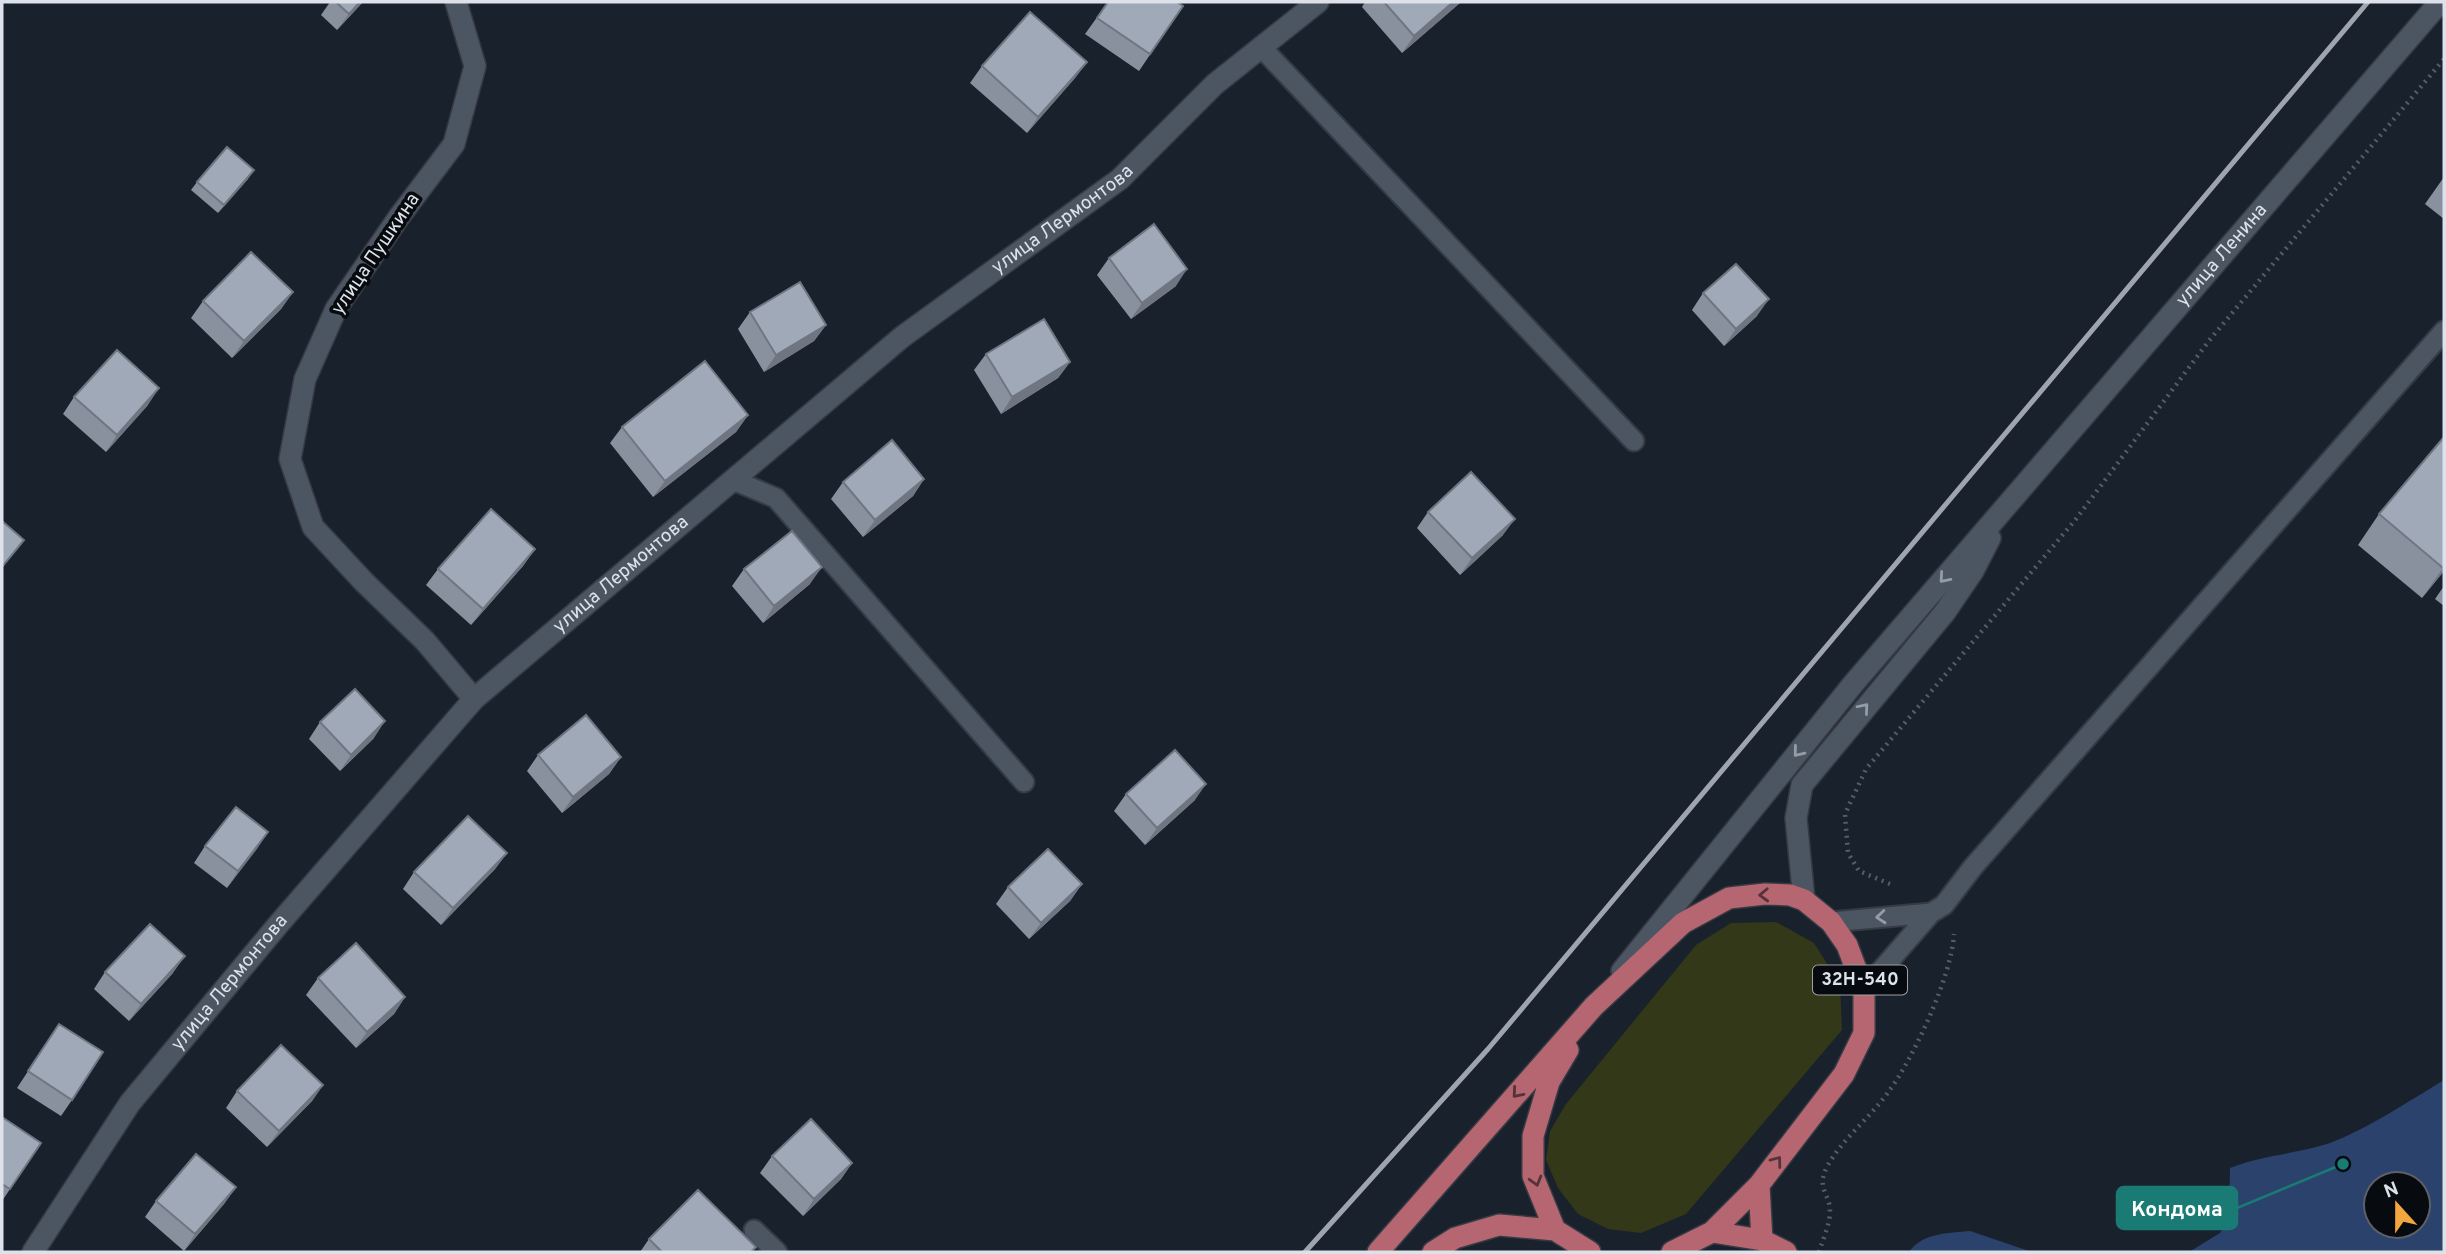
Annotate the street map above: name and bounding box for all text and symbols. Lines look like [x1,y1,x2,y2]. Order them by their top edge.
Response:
street label: улица Лермонтова [987,160,1139,280]
street label: улица Пушкина [327,189,425,319]
street label: улица Ленина [2171,199,2273,312]
street label: улица Лермонтова [548,510,694,639]
one-way arrow [1940,570,1953,583]
one-way arrow [1856,703,1868,716]
one-way arrow [1794,744,1806,757]
one-way arrow [1758,887,1769,902]
one-way arrow [1875,909,1886,924]
street label: улица Лермонтова [166,910,293,1056]
road number: 32Н-540 [1813,965,1907,995]
one-way arrow [1513,1085,1525,1098]
one-way arrow [1769,1156,1782,1169]
north arrow [2362,1170,2432,1240]
one-way arrow [1528,1174,1543,1186]
text: N [2381,1177,2402,1205]
callout: Кондома [2117,1187,2237,1229]
text: Кондома [2131,1197,2223,1224]

